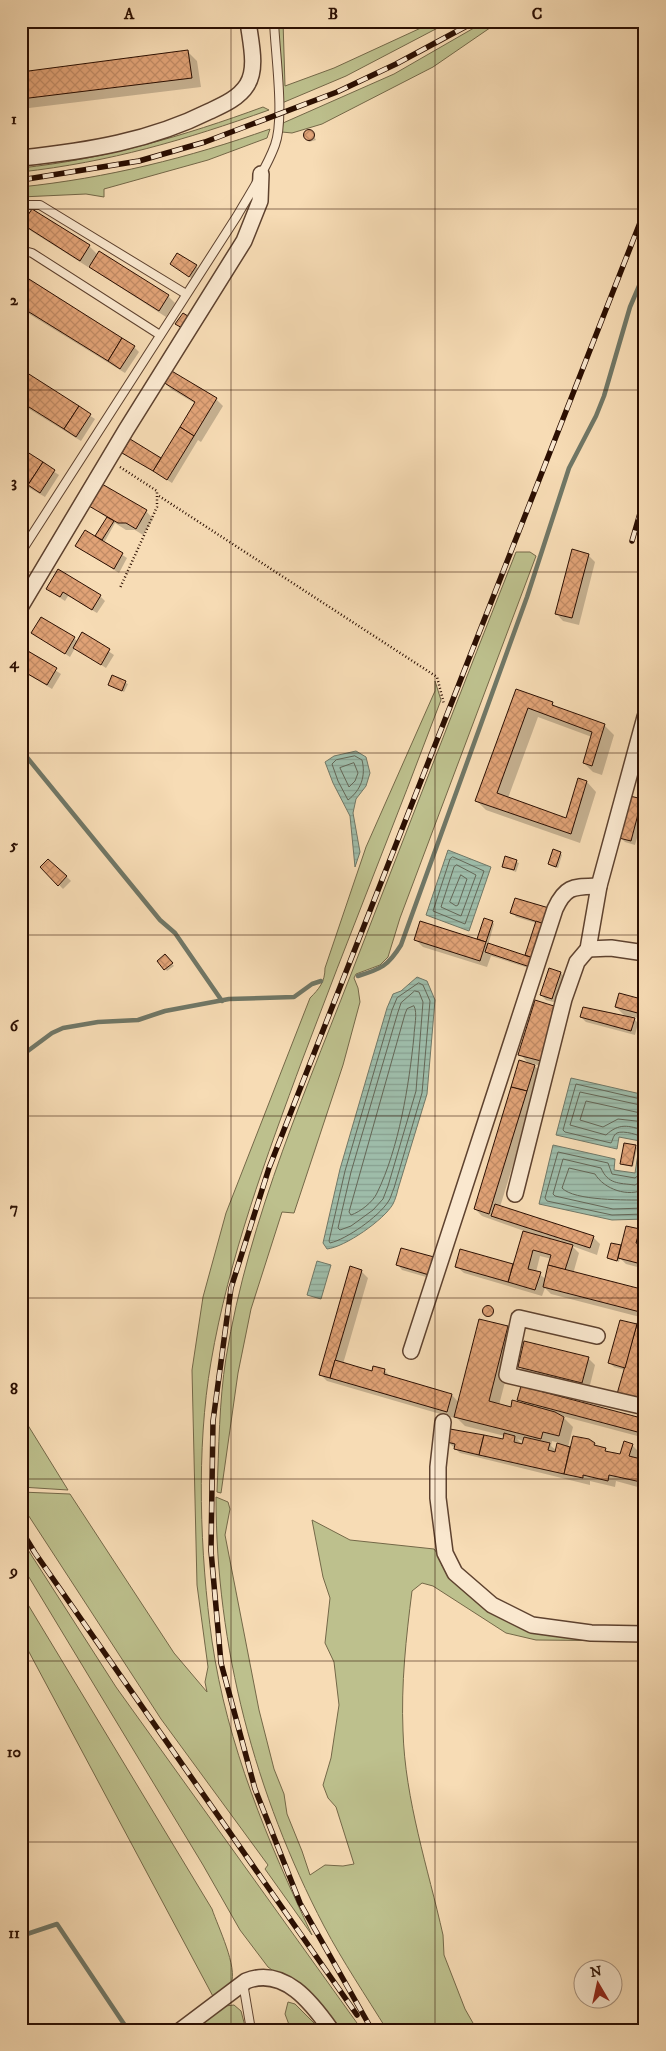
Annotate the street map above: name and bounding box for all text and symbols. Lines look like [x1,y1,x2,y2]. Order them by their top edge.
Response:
text: A [123,4,135,24]
text: B [328,4,338,24]
text: C [532,4,542,24]
text: 1 [11,109,17,129]
text: 2 [10,290,19,310]
text: 3 [11,472,17,492]
text: 4 [8,653,19,673]
text: 5 [9,835,18,855]
text: 6 [10,1016,20,1036]
text: 7 [10,1198,18,1218]
text: 8 [10,1379,18,1399]
text: 9 [9,1561,18,1581]
text: 10 [7,1742,22,1762]
text: 11 [8,1923,20,1943]
north arrow [574,1958,624,2008]
text: N [589,1962,604,1982]

